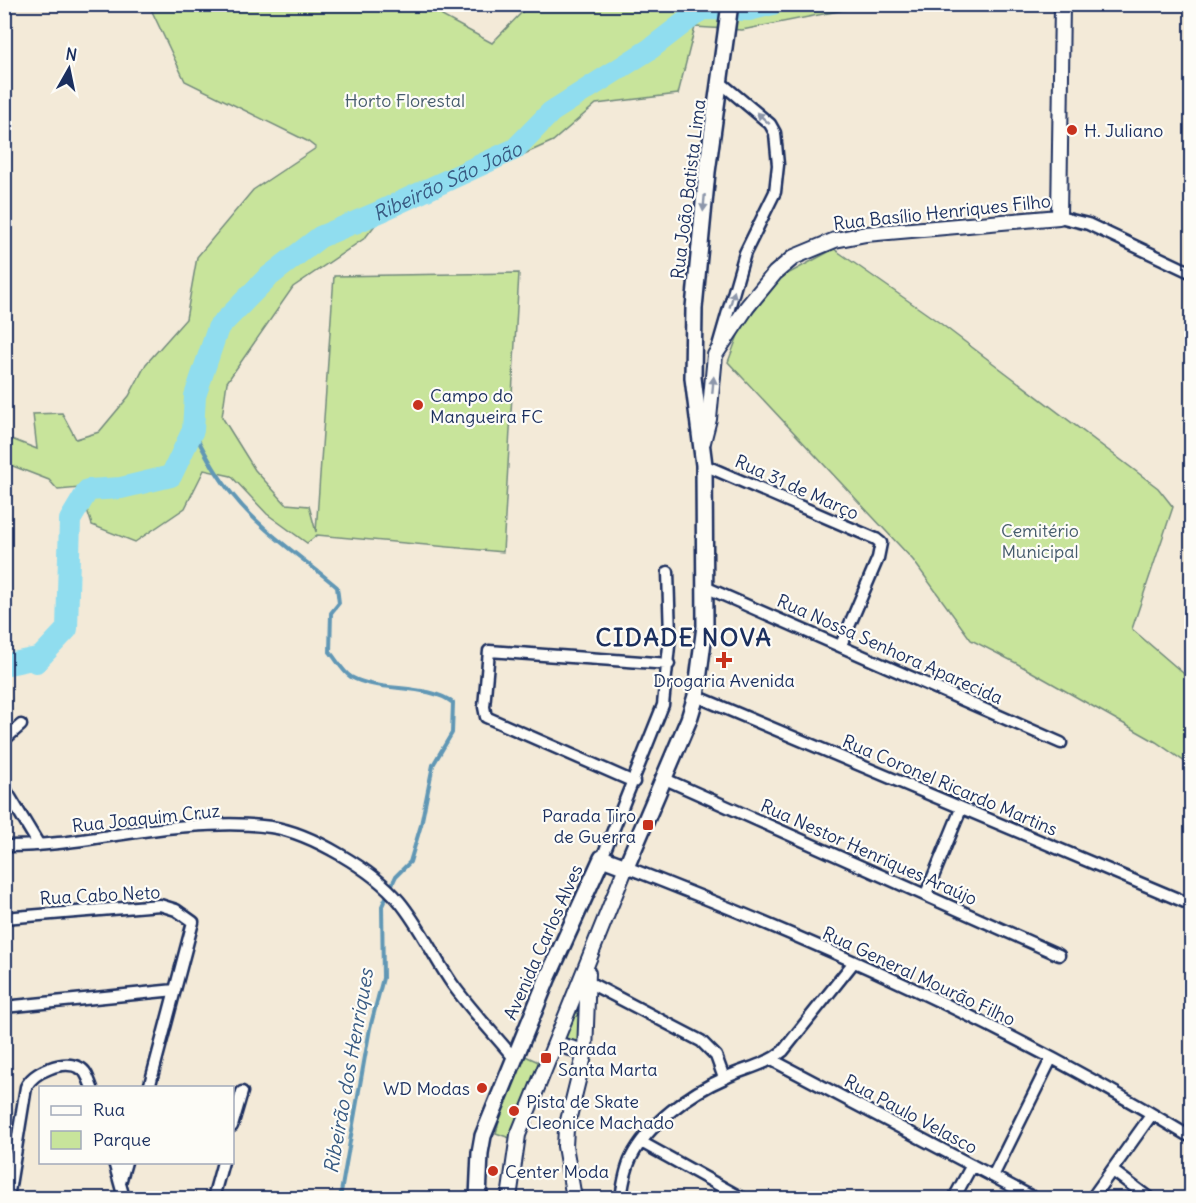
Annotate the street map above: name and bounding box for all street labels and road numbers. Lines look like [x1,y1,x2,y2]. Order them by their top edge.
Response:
street label: Rua João Batista Lima [666,98,710,280]
street label: Rua Basílio Henriques Filho [832,189,1052,235]
street label: Rua 31 de Março [731,449,863,525]
street label: Rua Nossa Senhora Aparecida [774,589,1006,709]
street label: Rua Coronel Ricardo Martins [839,729,1061,841]
street label: Rua Nestor Henriques Araújo [757,794,981,910]
street label: Rua Joaquim Cruz [71,799,221,837]
street label: Avenida Carlos Alves [498,861,588,1023]
street label: Rua Cabo Neto [39,880,161,910]
street label: Rua General Mourão Filho [819,921,1019,1031]
street label: Rua Paulo Velasco [840,1069,982,1159]

